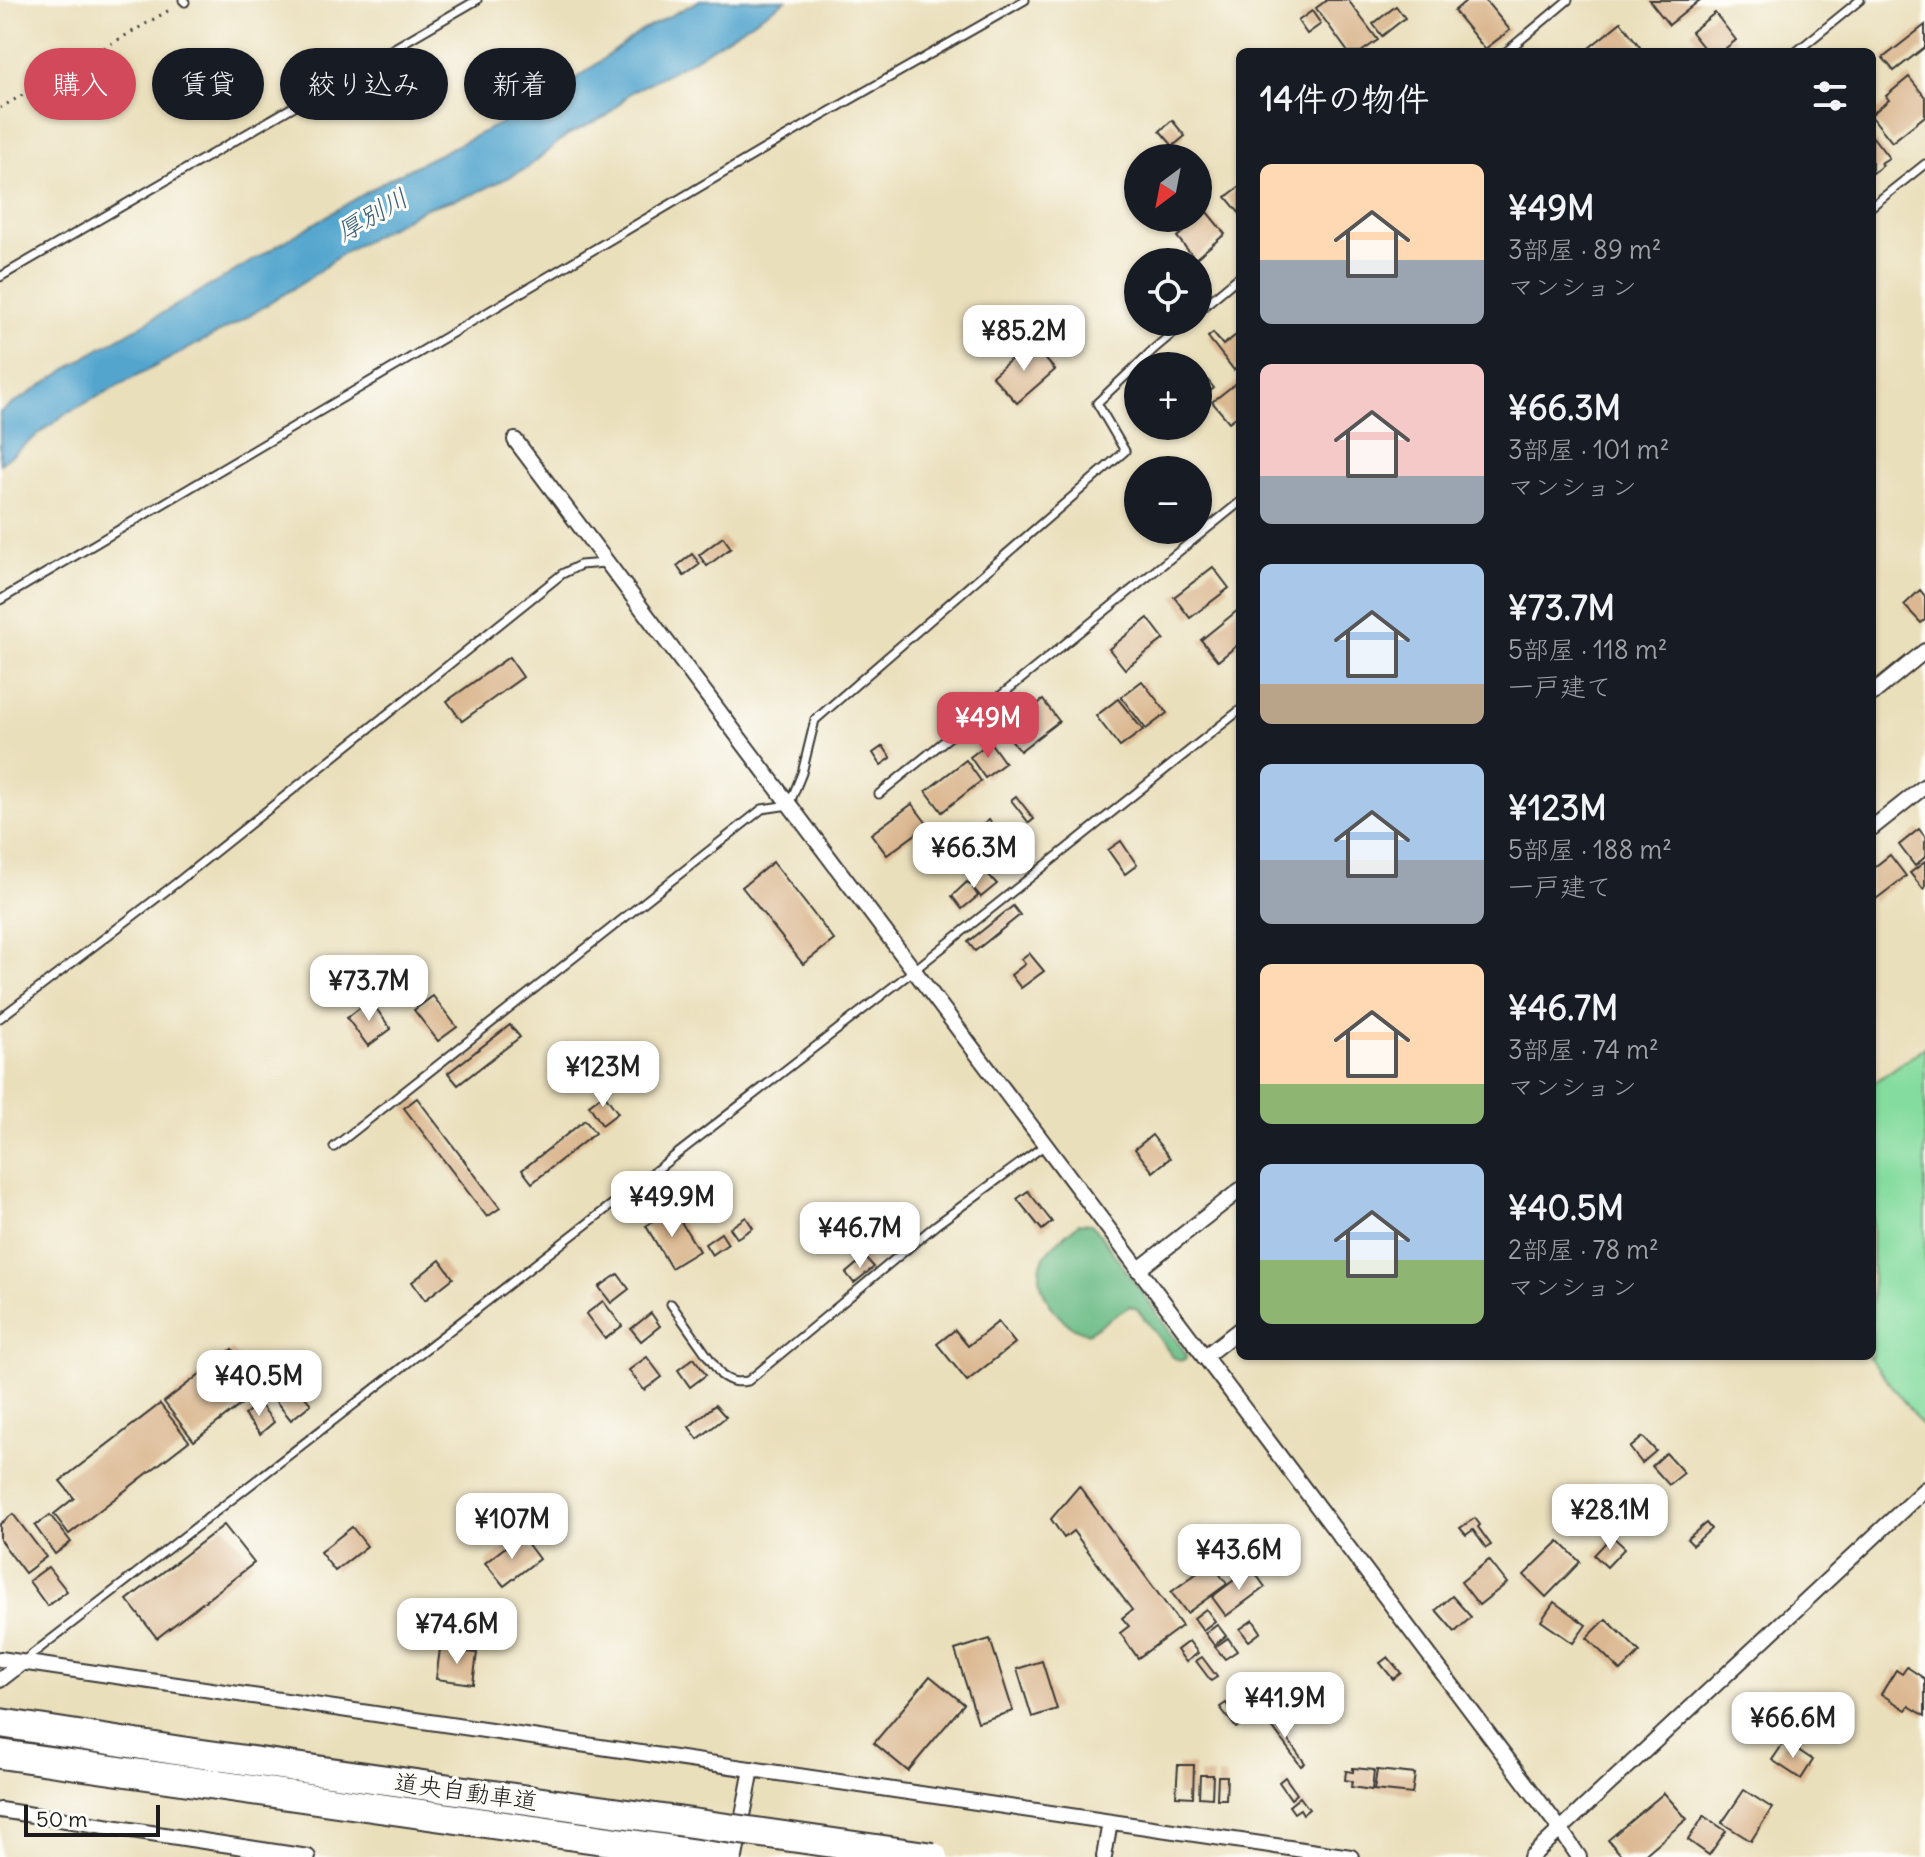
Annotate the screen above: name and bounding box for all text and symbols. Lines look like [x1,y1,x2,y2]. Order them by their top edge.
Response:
chip: 購入 [24,48,136,120]
chip: 賃貸 [152,48,264,120]
chip: 絞り込み [280,48,448,120]
chip: 新着 [464,48,576,120]
icon: filters [1808,74,1852,118]
text: 14件の物件 [1260,77,1429,120]
north arrow [1124,144,1212,232]
map controls [1124,144,1212,544]
water label: 厚別川 [330,181,414,248]
text: ¥49M [1508,186,1595,229]
icon: home [1324,196,1420,292]
text: 3部屋 · 89 m² [1508,233,1662,266]
button: locate [1124,248,1212,336]
text: マンション [1508,270,1637,303]
pin: ¥85.2M [959,305,1089,373]
text: ¥85.2M [981,314,1067,347]
button: + [1124,352,1212,440]
text: ¥66.3M [1508,386,1621,429]
icon: home [1324,396,1420,492]
text: 3部屋 · 101 m² [1508,433,1669,466]
button: − [1124,456,1212,544]
text: マンション [1508,470,1637,503]
text: ¥73.7M [1508,586,1615,629]
icon: home [1324,596,1420,692]
text: 5部屋 · 118 m² [1508,633,1667,666]
text: 一戸建て [1508,670,1612,703]
pin: ¥49M [941,692,1035,760]
text: ¥49M [955,701,1021,734]
text: ¥123M [1508,786,1607,829]
icon: home [1324,796,1420,892]
pin: ¥66.3M [909,822,1039,890]
text: ¥66.3M [931,831,1017,864]
text: 5部屋 · 188 m² [1508,833,1672,866]
text: 一戸建て [1508,870,1612,903]
pin: ¥73.7M [304,955,434,1023]
text: ¥73.7M [328,964,410,997]
text: ¥46.7M [1508,986,1618,1029]
icon: home [1324,996,1420,1092]
text: 3部屋 · 74 m² [1508,1033,1659,1066]
pin: ¥123M [547,1041,659,1109]
text: ¥123M [565,1050,641,1083]
text: マンション [1508,1070,1637,1103]
pin: ¥49.9M [607,1171,737,1239]
text: ¥49.9M [629,1180,715,1213]
text: ¥40.5M [1508,1186,1624,1229]
icon: home [1324,1196,1420,1292]
pin: ¥46.7M [795,1202,925,1270]
text: ¥46.7M [818,1211,902,1244]
text: 2部屋 · 78 m² [1508,1233,1659,1266]
text: マンション [1508,1270,1637,1303]
pin: ¥40.5M [194,1350,324,1418]
text: ¥40.5M [215,1359,303,1392]
pin: ¥28.1M [1545,1484,1675,1552]
pin: ¥107M [456,1493,568,1561]
text: ¥28.1M [1570,1493,1650,1526]
text: ¥107M [474,1502,550,1535]
pin: ¥43.6M [1174,1524,1304,1592]
text: ¥43.6M [1196,1533,1282,1566]
pin: ¥74.6M [392,1598,522,1666]
text: ¥74.6M [415,1607,499,1640]
pin: ¥41.9M [1220,1672,1350,1740]
text: ¥41.9M [1244,1681,1326,1714]
pin: ¥66.6M [1728,1692,1858,1760]
text: ¥66.6M [1750,1701,1836,1734]
street label: 道央自動車道 [393,1766,540,1816]
scale bar [24,1801,160,1837]
text: 50 m [36,1805,88,1833]

